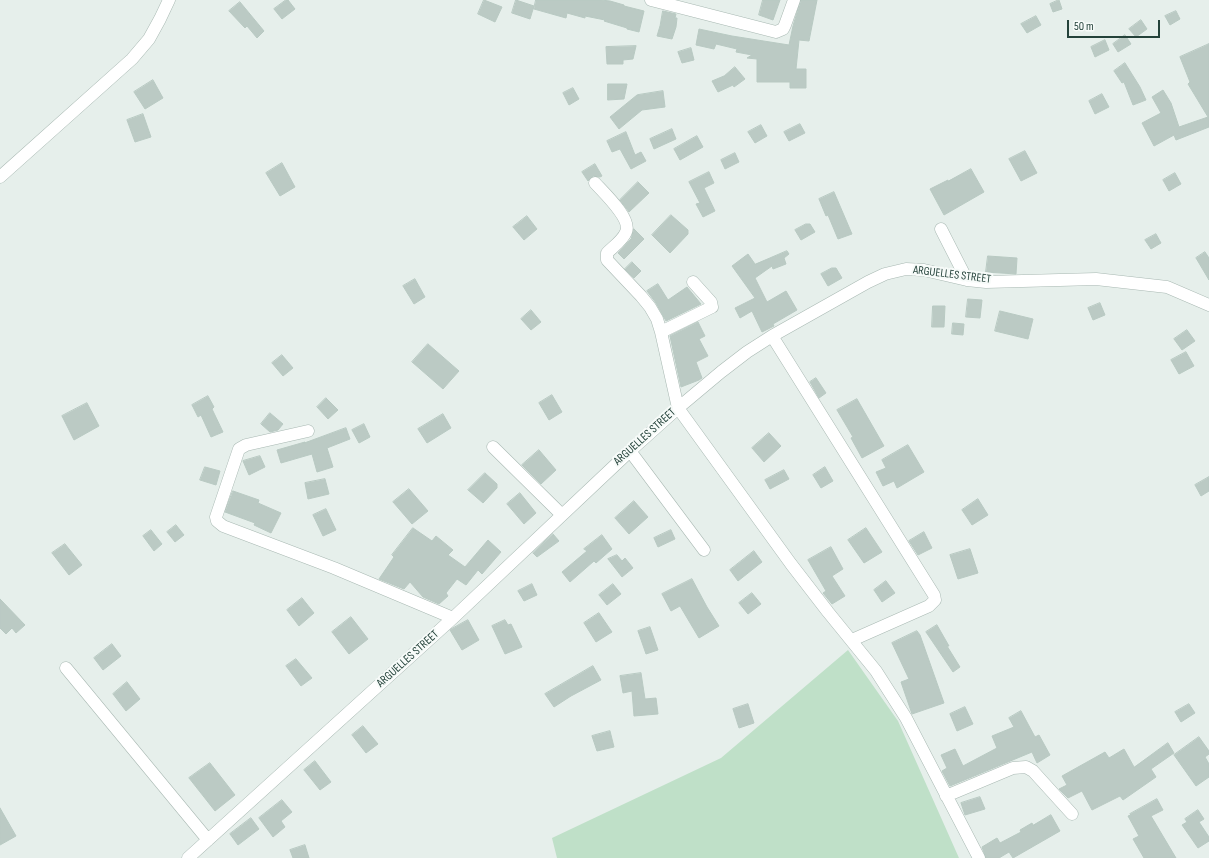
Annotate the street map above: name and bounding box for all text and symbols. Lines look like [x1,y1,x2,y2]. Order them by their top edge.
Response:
scale bar [1069,12,1162,38]
text: 50 m [1074,19,1094,34]
street label: ARGUELLES STREET [912,263,992,287]
street label: ARGUELLES STREET [611,405,679,469]
street label: ARGUELLES STREET [374,627,442,691]

